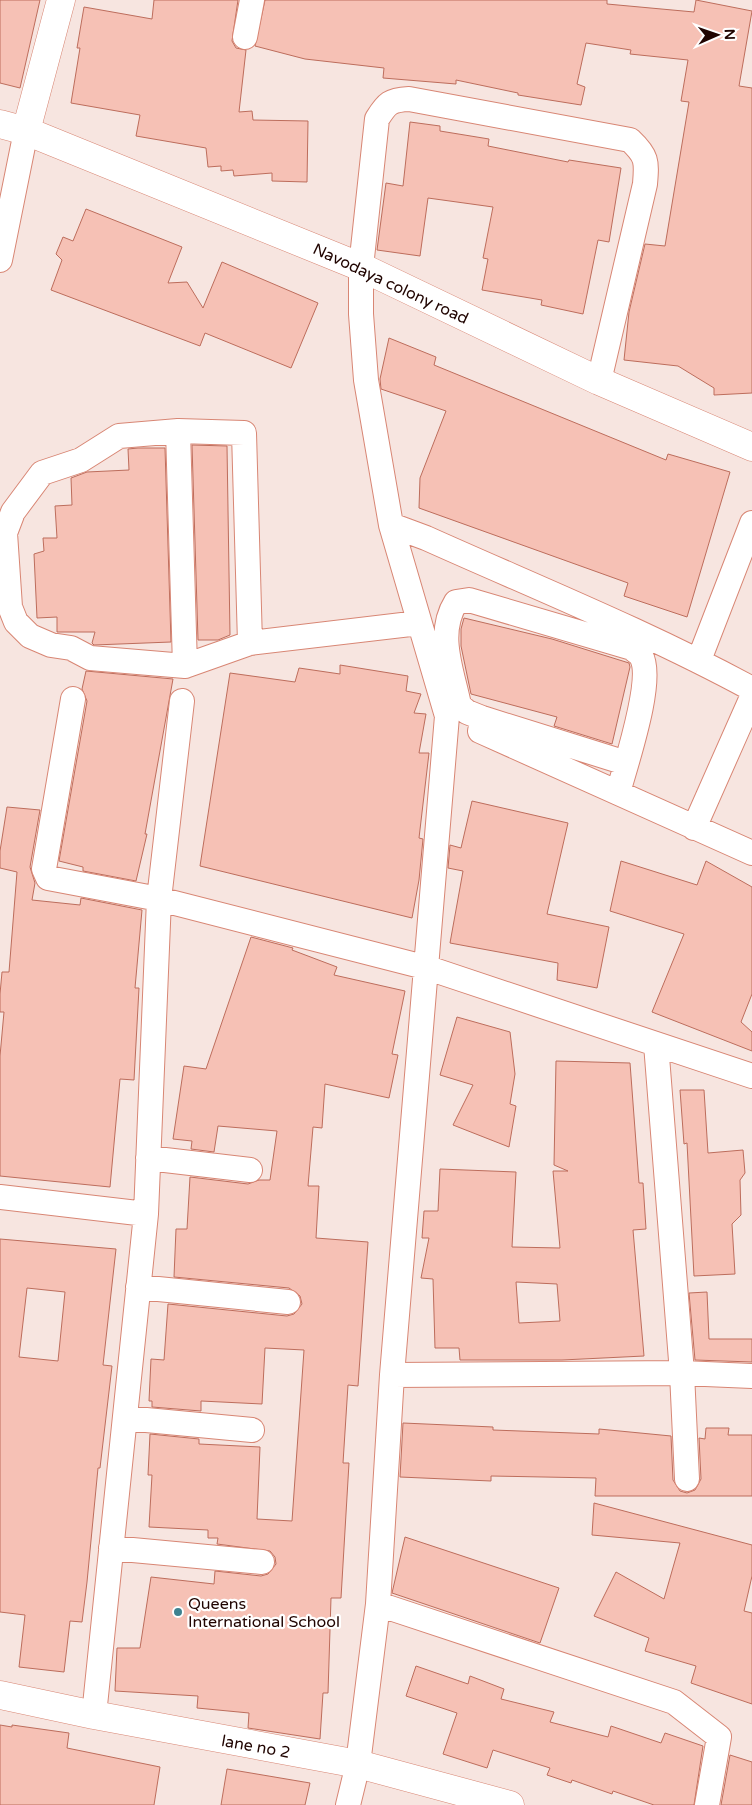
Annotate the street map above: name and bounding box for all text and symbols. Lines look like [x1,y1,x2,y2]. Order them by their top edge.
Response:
north arrow [692,10,742,60]
text: N [721,29,738,40]
street label: Navodaya colony road [310,239,472,329]
place label: Queens International School [188,1594,340,1632]
marker: Queens International School [172,1606,184,1618]
street label: lane no 2 [220,1731,292,1763]

